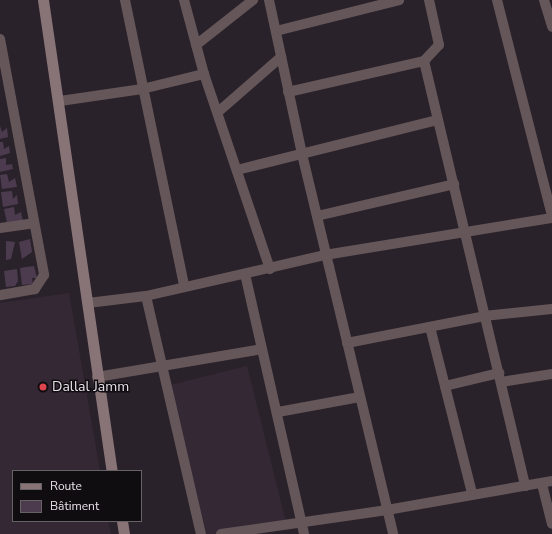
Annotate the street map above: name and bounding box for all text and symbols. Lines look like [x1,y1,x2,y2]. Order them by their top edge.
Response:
place label: Dallal Jamm [52,379,129,395]
marker: Dallal Jamm [37,381,49,393]
legend [12,470,142,522]
text: Route [50,478,82,494]
text: Bâtiment [50,498,99,514]

